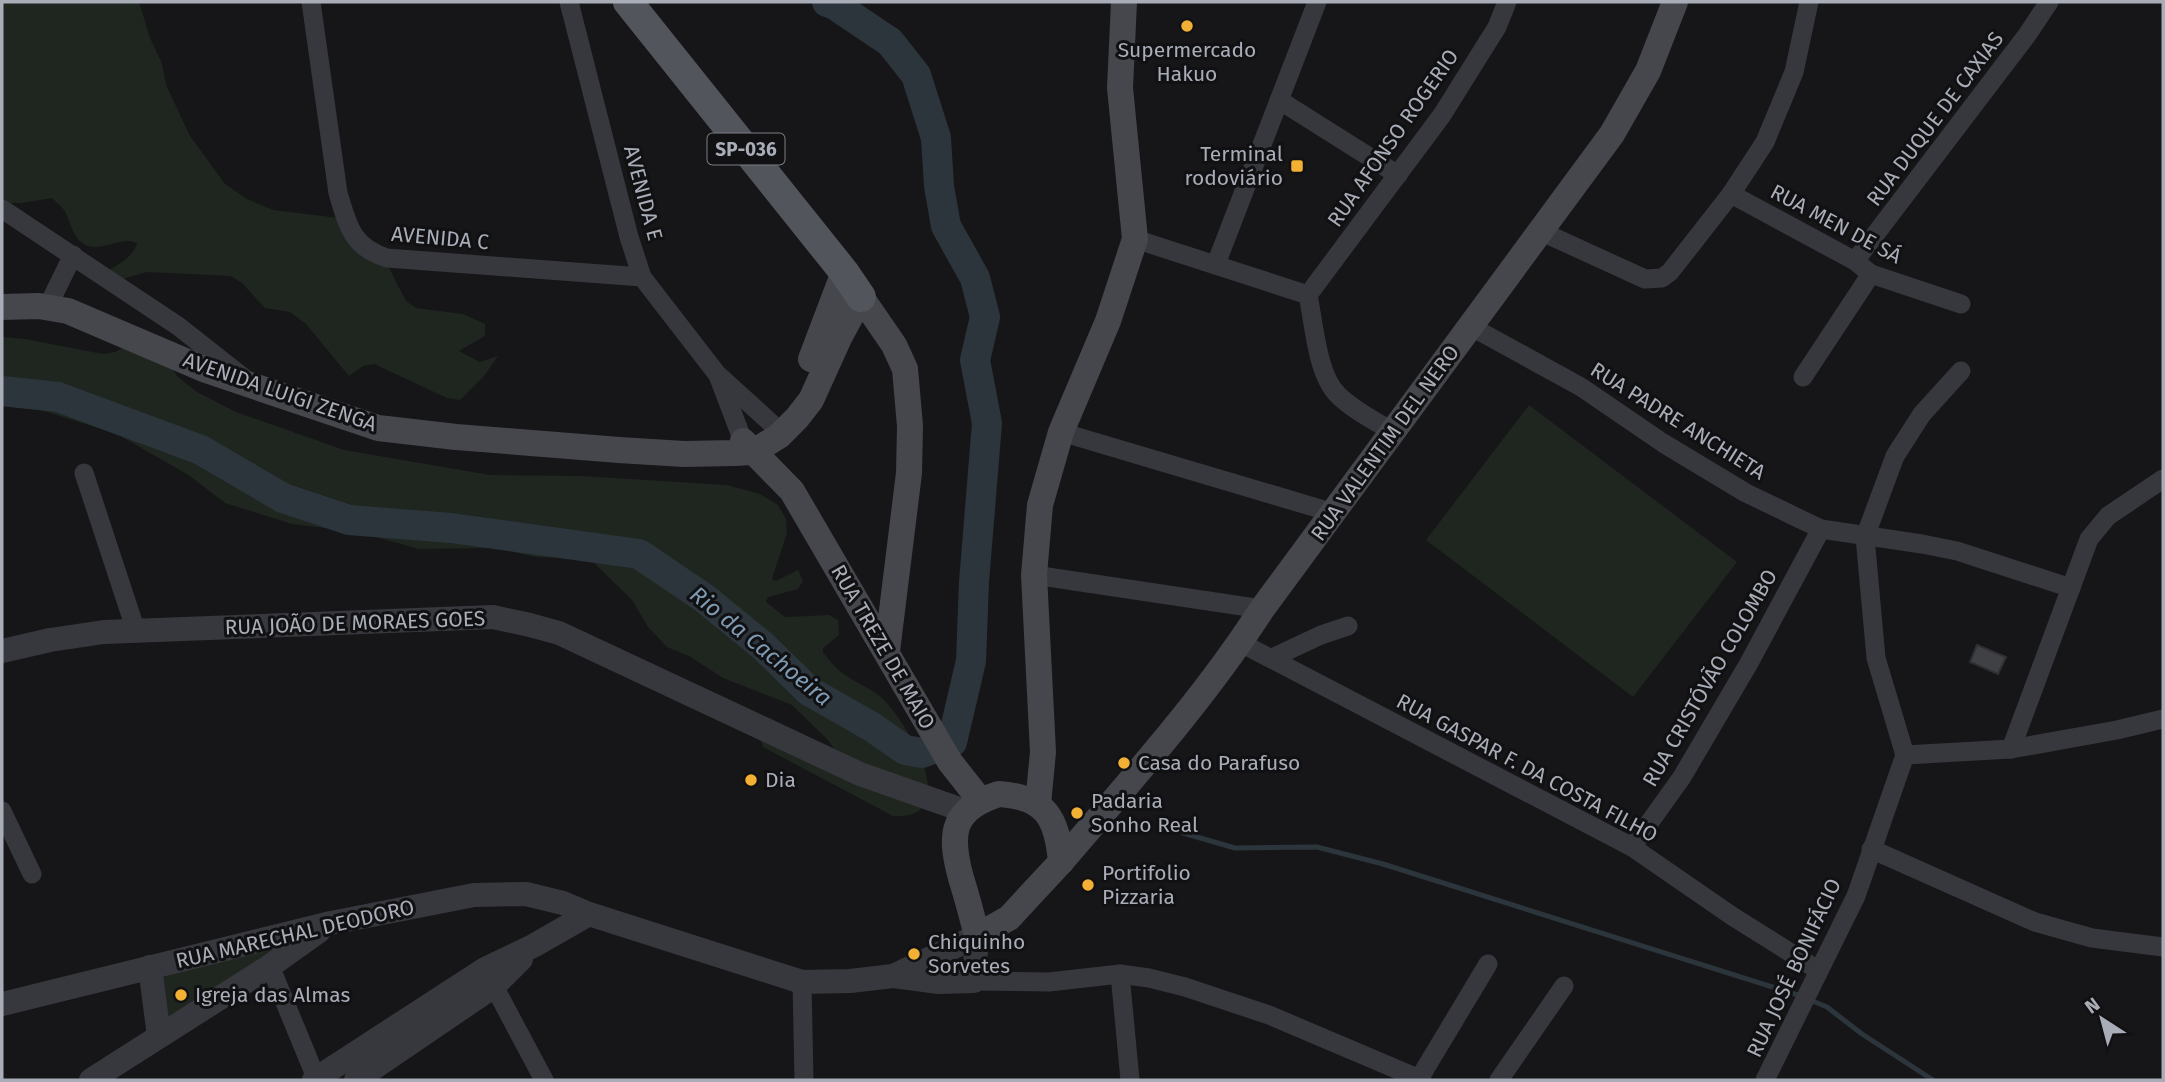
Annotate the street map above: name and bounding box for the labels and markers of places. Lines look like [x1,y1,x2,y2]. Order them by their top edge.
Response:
marker: Supermercado Hakuo [1179,18,1195,34]
place label: Supermercado Hakuo [1118,37,1256,87]
place label: Terminal rodoviário [1185,141,1283,191]
marker: Terminal rodoviário [1289,158,1305,174]
place label: Casa do Parafuso [1138,750,1300,776]
marker: Casa do Parafuso [1116,755,1132,771]
place label: Dia [765,767,796,793]
marker: Dia [743,772,759,788]
place label: Padaria Sonho Real [1091,788,1198,838]
marker: Padaria Sonho Real [1069,805,1085,821]
place label: Portifolio Pizzaria [1102,860,1191,910]
marker: Portifolio Pizzaria [1080,877,1096,893]
place label: Chiquinho Sorvetes [928,929,1025,979]
marker: Chiquinho Sorvetes [906,946,922,962]
place label: Igreja das Almas [195,982,350,1008]
marker: Igreja das Almas [173,987,189,1003]

